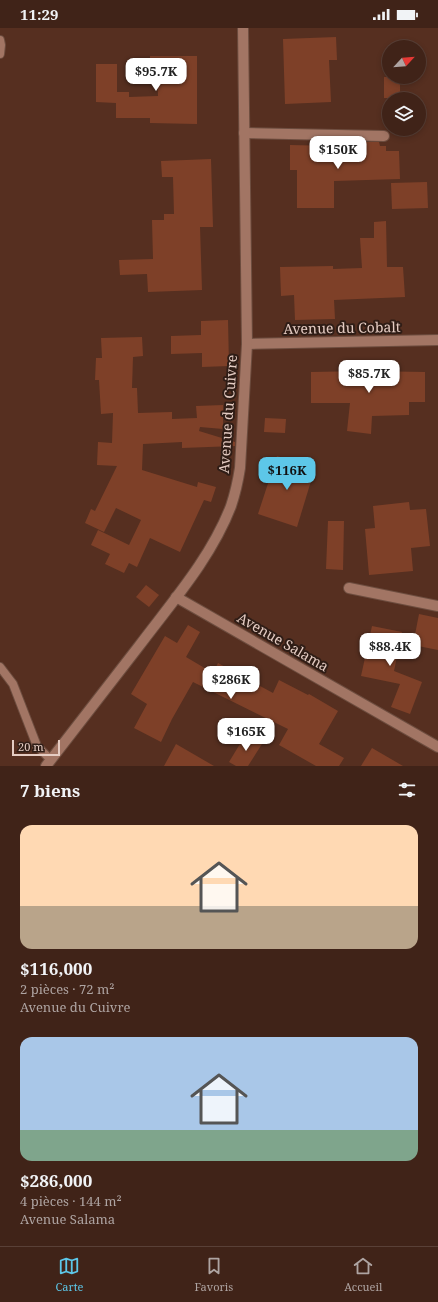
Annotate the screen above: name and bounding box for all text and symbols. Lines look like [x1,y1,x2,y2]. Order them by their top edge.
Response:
text: 11:29 [20,4,58,24]
north arrow [382,40,426,84]
map controls [382,40,426,136]
pin: $95.7K [123,58,189,92]
text: $95.7K [135,62,177,80]
button: layers [382,92,426,136]
pin: $150K [310,136,366,170]
text: $150K [319,140,357,158]
street label: Avenue du Cobalt [283,317,401,338]
street label: Avenue du Cuivre [214,354,241,474]
pin: $85.7K [336,360,402,394]
text: $85.7K [348,364,390,382]
pin: $116K [259,457,315,491]
text: $116K [268,461,306,479]
street label: Avenue Salama [234,608,332,675]
pin: $88.4K [357,633,423,667]
text: $88.4K [369,637,411,655]
pin: $286K [203,666,259,700]
text: $286K [212,670,250,688]
pin: $165K [218,718,274,752]
text: $165K [227,722,265,740]
scale bar [12,738,60,757]
text: 20 m [18,739,44,754]
text: 7 biens [20,779,80,802]
icon: filters [396,779,418,801]
icon: home [183,851,255,923]
text: $116,000 [20,957,92,980]
text: 2 pièces · 72 m² [20,980,114,998]
text: Avenue du Cuivre [20,998,130,1016]
icon: home [183,1063,255,1135]
text: $286,000 [20,1169,92,1192]
text: 4 pièces · 144 m² [20,1192,122,1210]
text: Avenue Salama [20,1210,115,1228]
tab: Carte [56,1255,83,1294]
tab: Favoris [195,1255,233,1294]
tab: Accueil [344,1255,382,1294]

